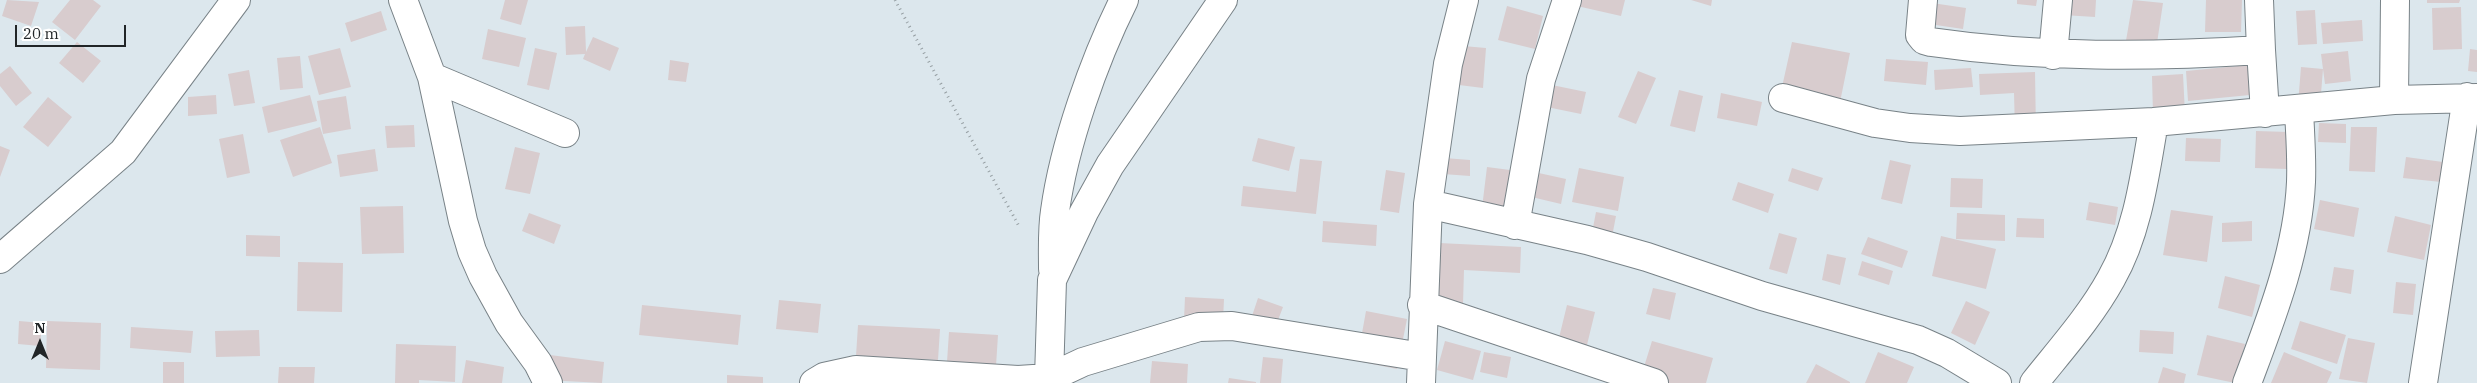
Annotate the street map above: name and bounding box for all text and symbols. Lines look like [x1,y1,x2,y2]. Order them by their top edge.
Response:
scale bar [18,15,129,47]
text: 20 m [23,24,59,43]
north arrow [15,318,65,368]
text: N [34,319,46,337]

